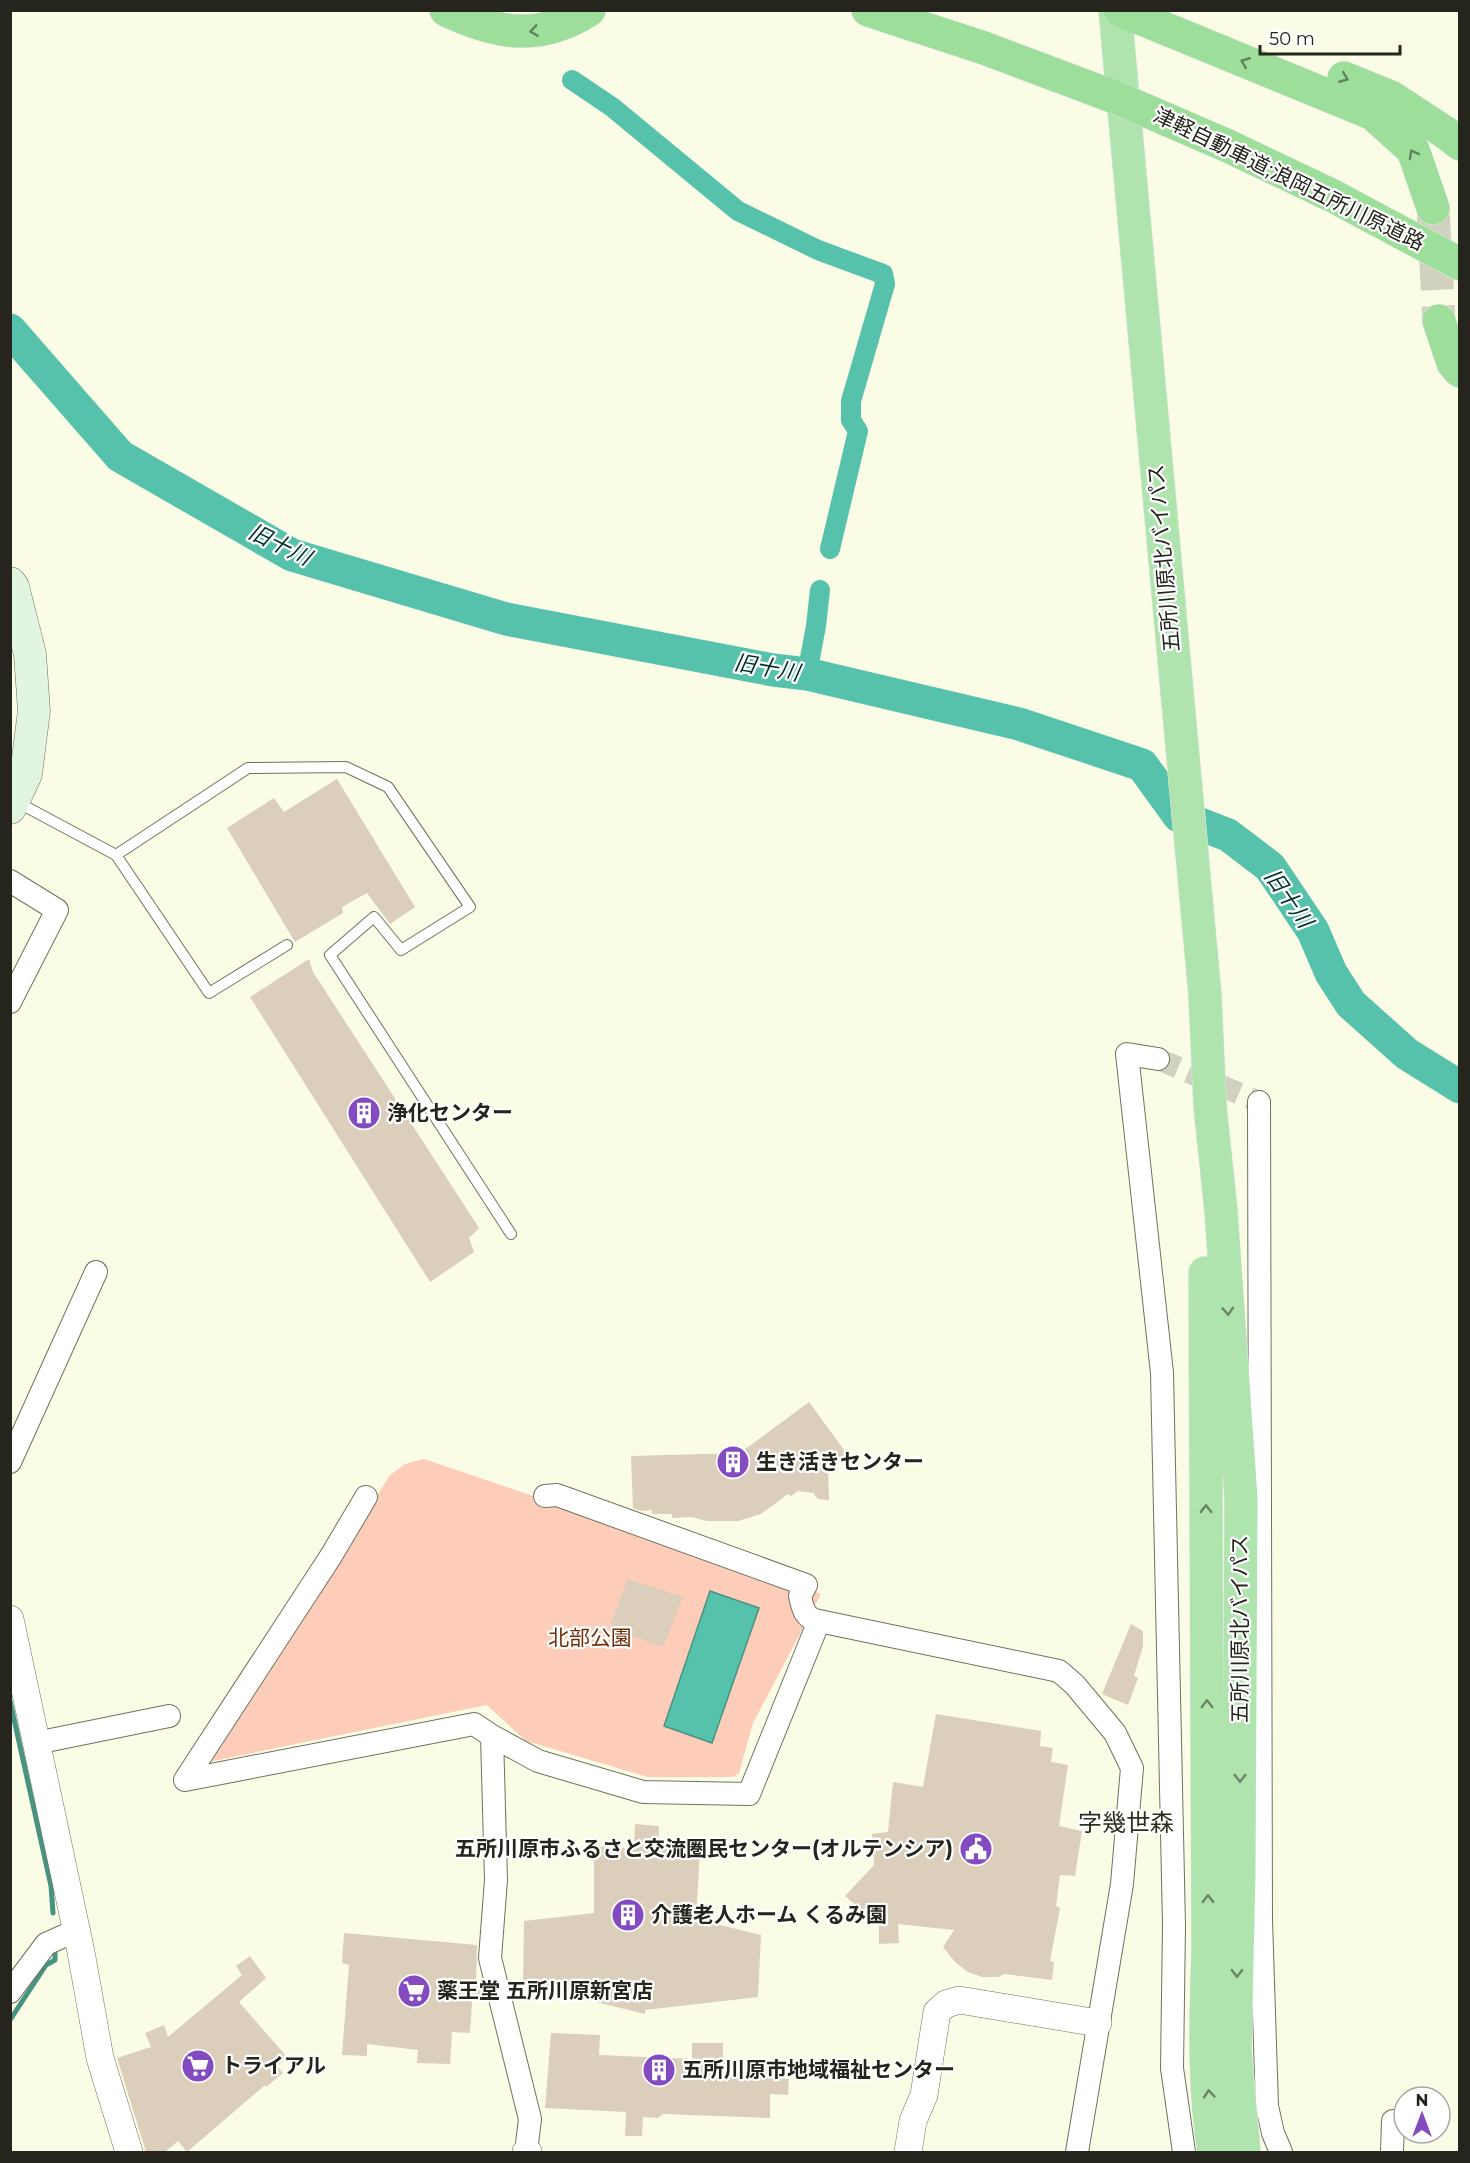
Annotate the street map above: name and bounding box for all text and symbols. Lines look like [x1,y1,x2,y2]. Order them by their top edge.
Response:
scale bar [1260,18,1400,56]
one-way arrow [530,24,539,36]
text: 50 m [1269,28,1315,50]
one-way arrow [1240,57,1251,69]
one-way arrow [1337,71,1348,83]
street label: 津軽自動車道;浪岡五所川原道路 [1150,102,1429,255]
one-way arrow [1408,149,1420,160]
street label: 五所川原北バイパス [1143,463,1184,653]
water label: 旧十川 [244,518,317,572]
water label: 旧十川 [732,648,804,687]
water label: 旧十川 [1259,864,1320,935]
building icon: 浄化センター [346,1095,382,1131]
place label: 浄化センター [387,1100,513,1125]
one-way arrow [1221,1306,1234,1315]
building icon: 生き活きセンター [715,1444,751,1480]
place label: 生き活きセンター [756,1449,924,1474]
one-way arrow [1200,1505,1212,1514]
street label: 五所川原北バイパス [1227,1535,1252,1723]
park label: 北部公園 [548,1625,632,1650]
one-way arrow [1201,1700,1213,1709]
one-way arrow [1234,1774,1246,1783]
district label: 字幾世森 [1078,1808,1174,1837]
public building icon: 五所川原市ふるさと交流圏民センター(オルテンシア) [958,1831,994,1867]
place label: 五所川原市ふるさと交流圏民センター(オルテンシア) [455,1836,953,1861]
one-way arrow [1202,1895,1214,1904]
building icon: 介護老人ホーム くるみ園 [610,1897,646,1933]
place label: 介護老人ホーム くるみ園 [651,1902,887,1927]
one-way arrow [1230,1969,1243,1978]
supermarket icon: 薬王堂 五所川原新宮店 [396,1973,432,2009]
place label: 薬王堂 五所川原新宮店 [437,1978,653,2003]
supermarket icon: トライアル [180,2048,216,2084]
building icon: 五所川原市地域福祉センター [641,2052,677,2088]
place label: トライアル [221,2053,326,2078]
place label: 五所川原市地域福祉センター [682,2057,955,2082]
north arrow [1392,2085,1452,2145]
one-way arrow [1202,2090,1215,2099]
text: N [1416,2091,1428,2110]

